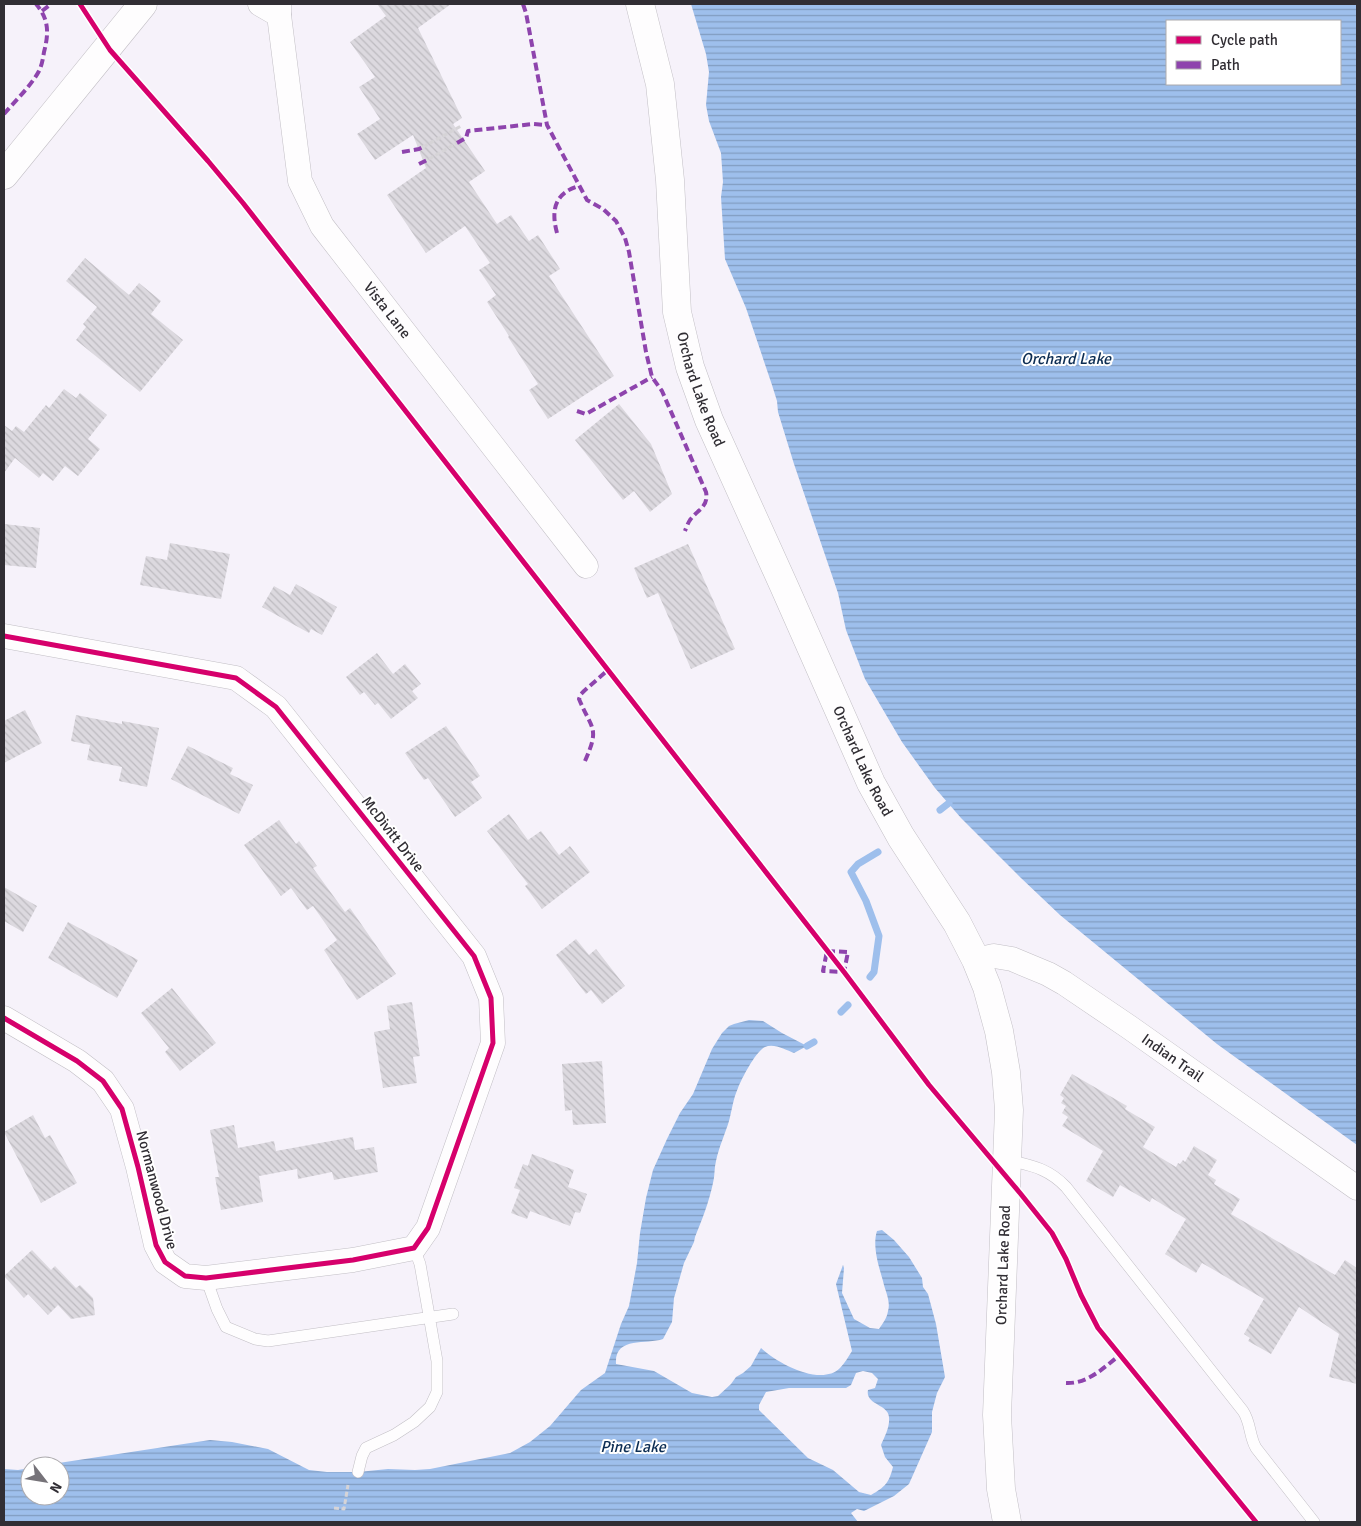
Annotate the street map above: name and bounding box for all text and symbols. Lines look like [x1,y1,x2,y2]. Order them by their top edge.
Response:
legend [1166,20,1341,85]
text: Cycle path [1211,31,1278,49]
text: Path [1211,56,1240,74]
street label: Vista Lane [360,278,415,342]
street label: Orchard Lake Road [673,330,729,449]
water label: Orchard Lake [1021,349,1112,369]
street label: Orchard Lake Road [829,703,897,819]
street label: McDivitt Drive [358,793,428,875]
street label: Indian Trail [1138,1030,1207,1086]
street label: Normanwood Drive [133,1129,181,1251]
street label: Orchard Lake Road [992,1205,1014,1325]
water label: Pine Lake [600,1437,667,1457]
north arrow [20,1456,70,1506]
text: N [46,1479,66,1496]

